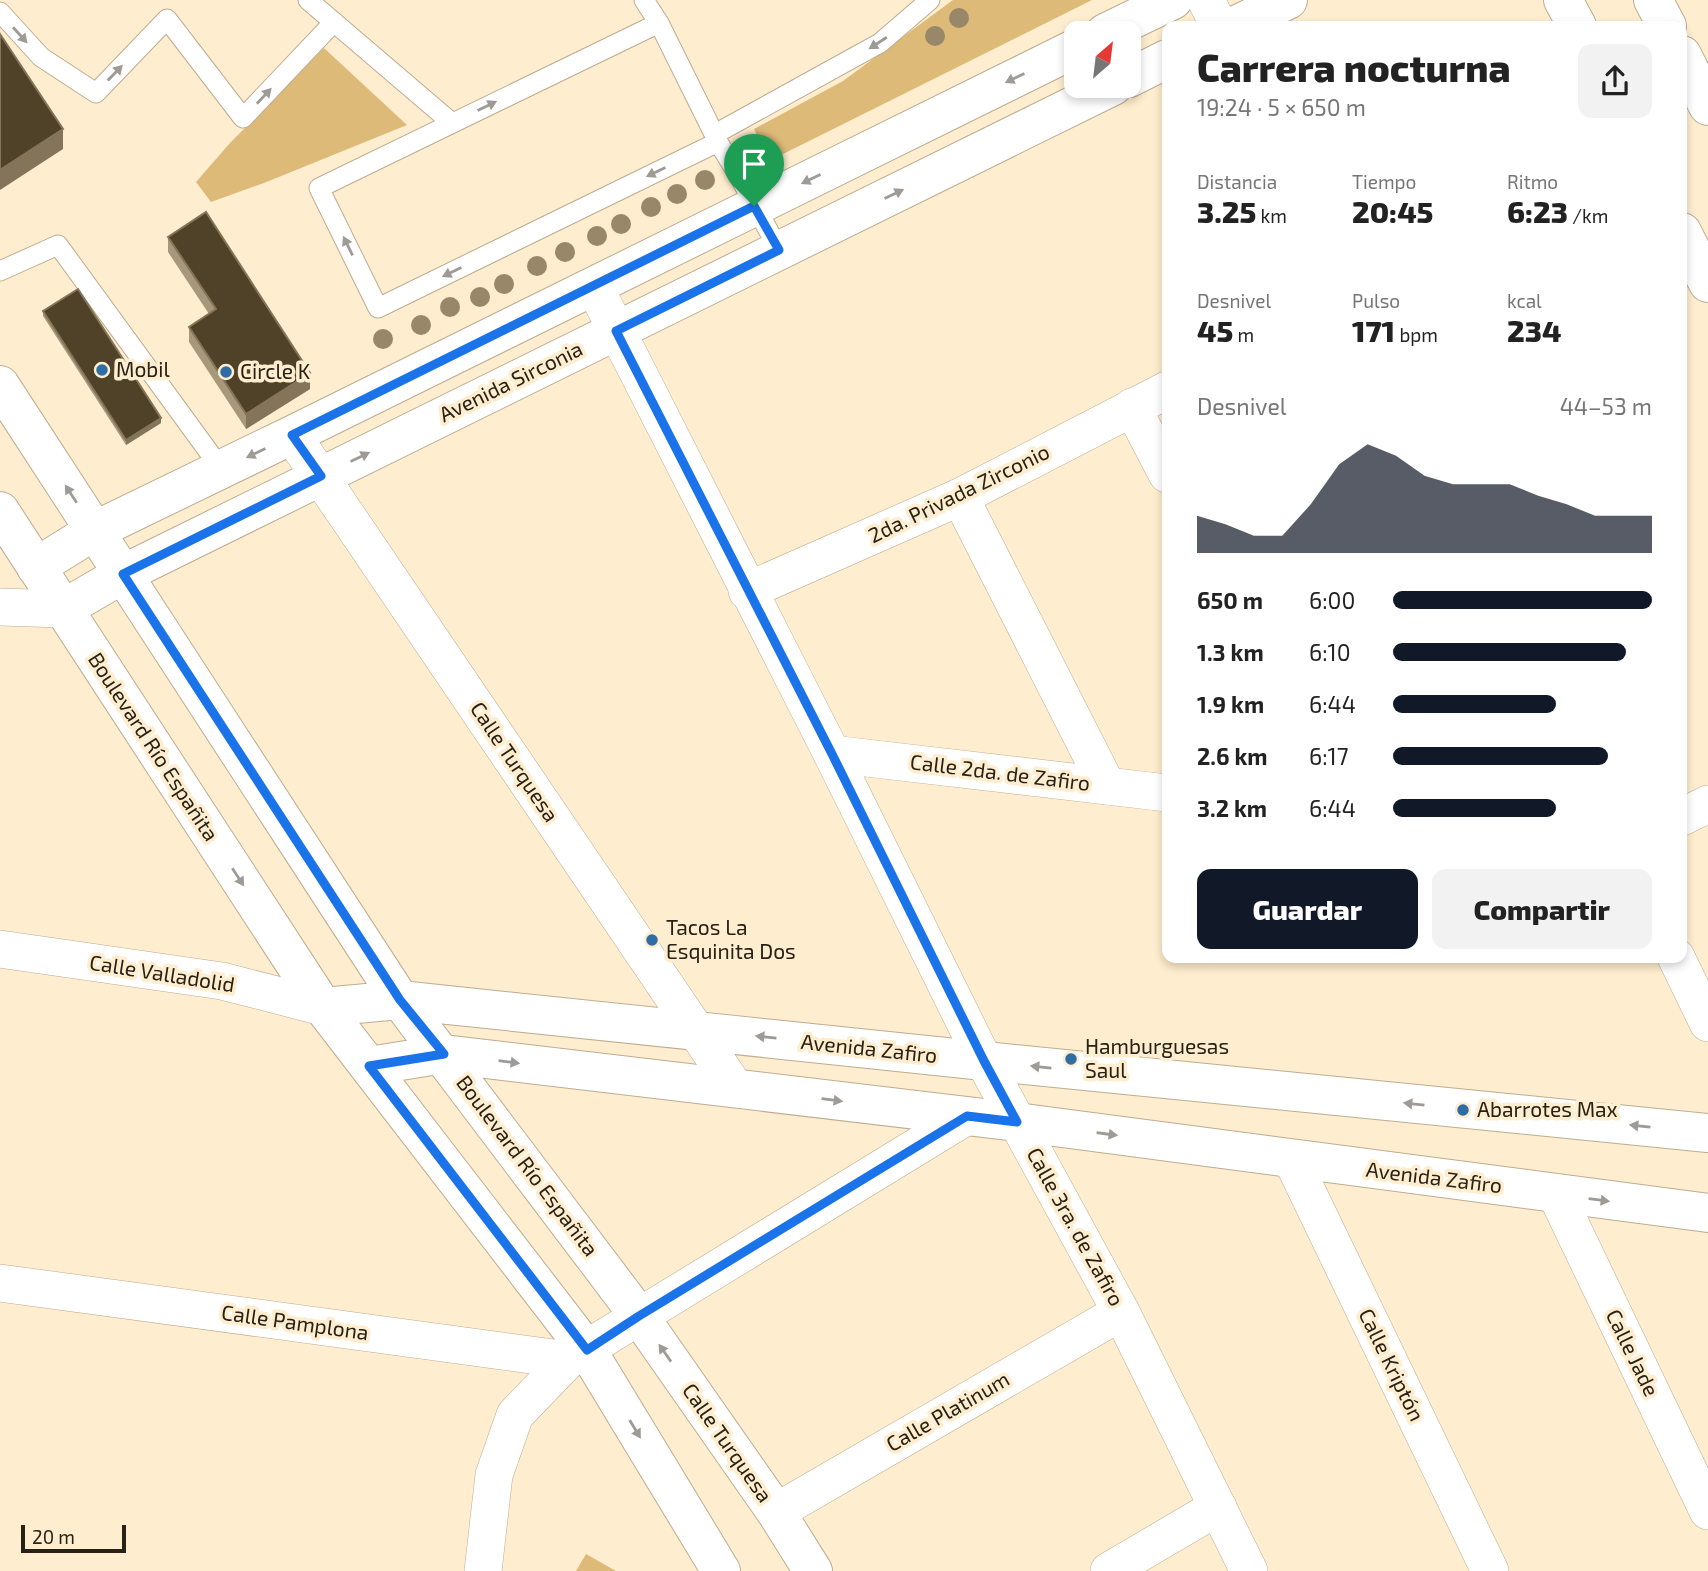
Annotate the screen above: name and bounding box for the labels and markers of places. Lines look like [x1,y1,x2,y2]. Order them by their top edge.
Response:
pin [724,134,784,206]
place label: Mobil [116,356,171,381]
place label: Circle K [240,358,311,383]
marker: Mobil [94,362,110,378]
marker: Circle K [218,364,234,380]
place label: Tacos La Esquinita Dos [666,914,796,963]
marker: Tacos La Esquinita Dos [644,932,660,948]
place label: Hamburguesas Saul [1085,1033,1229,1082]
marker: Hamburguesas Saul [1063,1051,1079,1067]
place label: Abarrotes Max [1477,1096,1618,1121]
marker: Abarrotes Max [1455,1102,1471,1118]

